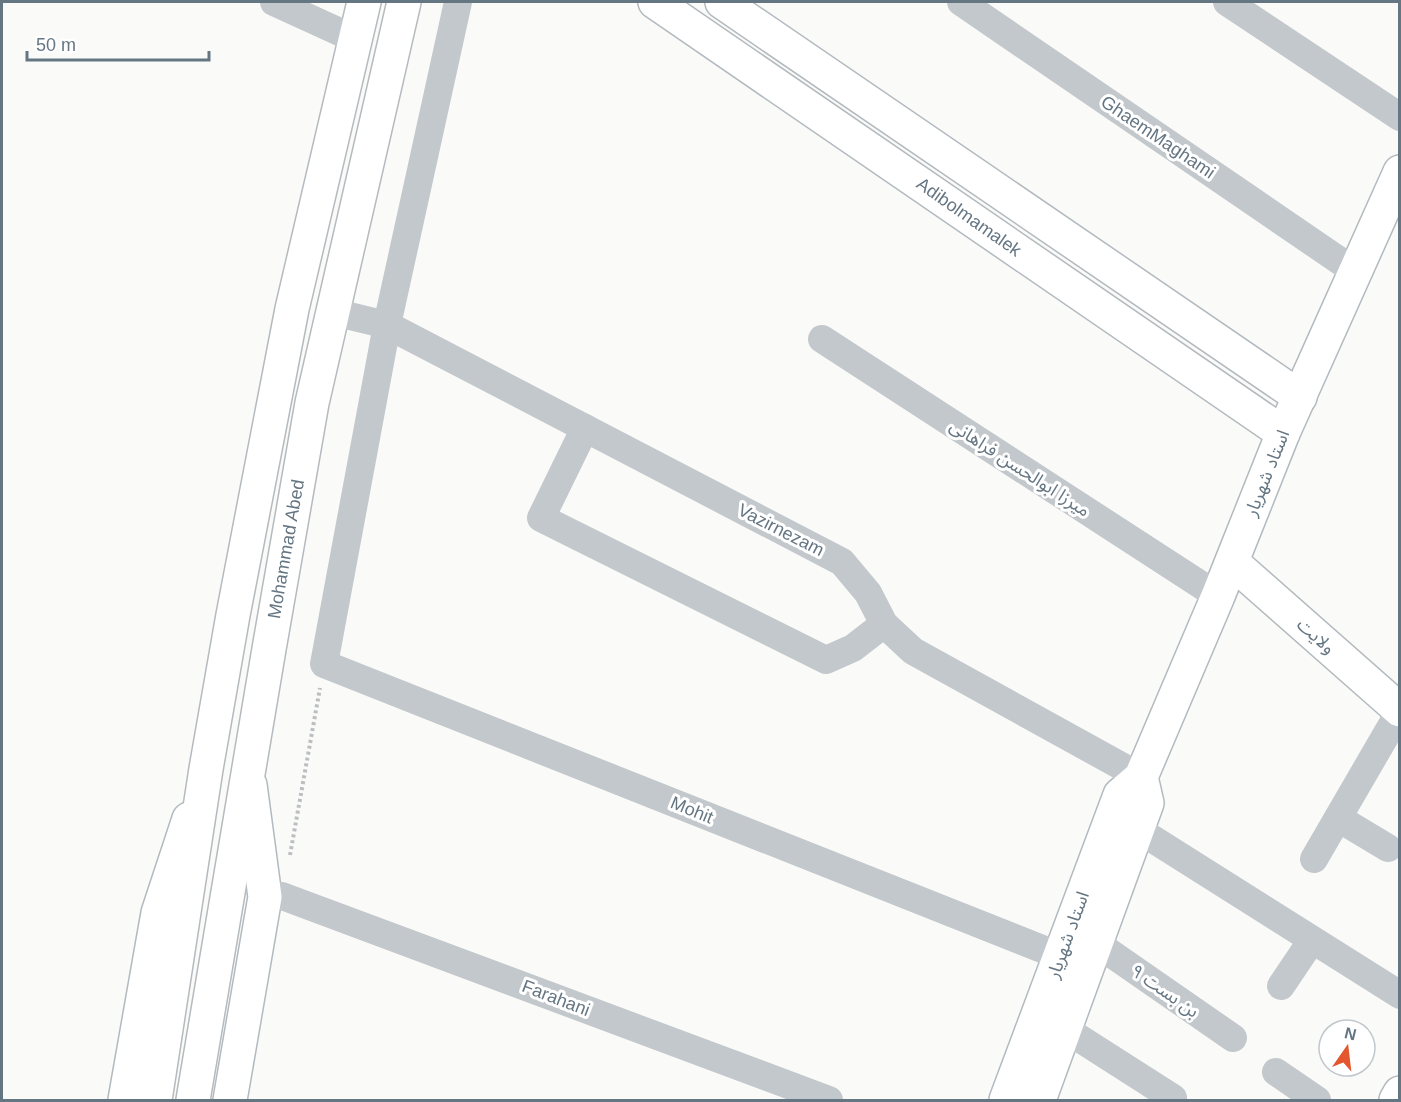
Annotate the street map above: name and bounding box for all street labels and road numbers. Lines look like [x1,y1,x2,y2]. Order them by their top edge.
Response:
street label: GhaemMaghami [1097,92,1219,182]
street label: Adibolmamalek [913,174,1026,261]
street label: میرزا ابوالحسن فراهانی [946,415,1094,522]
street label: استاد شهریار [1240,427,1294,520]
street label: Mohammad Abed [264,478,308,620]
street label: Vazirnezam [735,500,827,560]
street label: ولایت [1293,614,1339,658]
street label: Mohit [668,792,716,828]
street label: استاد شهریار [1043,889,1094,982]
street label: بن بست ۹ [1127,960,1203,1022]
street label: Farahani [519,976,593,1020]

